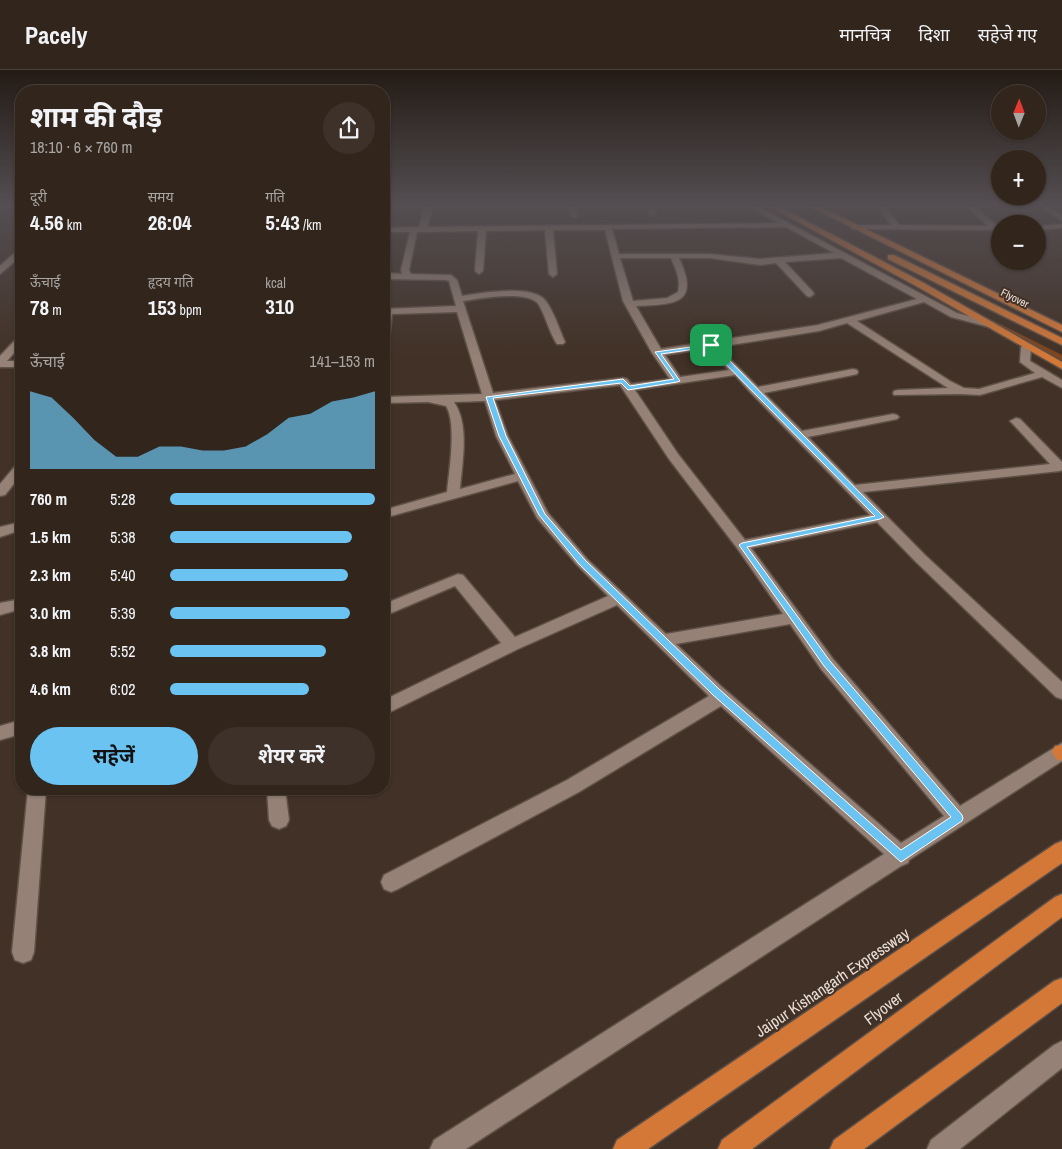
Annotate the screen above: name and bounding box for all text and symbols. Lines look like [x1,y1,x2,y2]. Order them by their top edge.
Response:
text: Pacely [25,19,87,51]
text: मानचित्र [839,22,891,47]
text: दिशा [919,22,950,47]
text: सहेजे गए [978,22,1037,47]
north arrow [991,85,1046,140]
map controls [991,85,1046,270]
text: शाम की दौड़ [30,98,162,136]
button: share [323,102,375,154]
text: 18:10 · 6 × 760 m [30,136,133,158]
button: + [991,150,1046,205]
text: दूरी [30,188,47,206]
text: समय [148,188,174,206]
text: गति [265,188,285,206]
text: 4.56 [30,208,64,237]
text: 26:04 [148,208,192,237]
text: 5:43 [265,208,300,237]
button: − [991,215,1046,270]
text: km [64,216,82,234]
text: /km [300,216,321,234]
text: ऊँचाई [30,273,60,291]
text: हृदय गति [148,273,194,291]
text: kcal [265,274,286,292]
street label: Flyover [999,285,1031,311]
text: 310 [265,292,294,321]
text: 78 [30,293,49,322]
text: 153 [148,293,176,322]
text: m [49,301,62,319]
text: bpm [176,301,202,319]
pin [690,324,732,366]
icon: arrive [697,331,725,359]
text: ऊँचाई [30,350,65,372]
text: 141–153 m [309,350,375,372]
text: 760 m [30,488,67,510]
text: 5:28 [110,488,136,510]
text: 1.5 km [30,526,71,548]
text: 5:38 [110,526,136,548]
text: 2.3 km [30,564,71,586]
text: 5:40 [110,564,136,586]
text: 3.0 km [30,602,71,624]
text: 5:39 [110,602,136,624]
text: 3.8 km [30,640,71,662]
text: 5:52 [110,640,136,662]
text: 4.6 km [30,678,71,700]
text: 6:02 [110,678,136,700]
button: सहेजें [30,727,198,785]
button: शेयर करें [208,727,375,785]
street label: Jaipur Kishangarh Expressway [751,922,914,1042]
street label: Flyover [859,986,907,1030]

